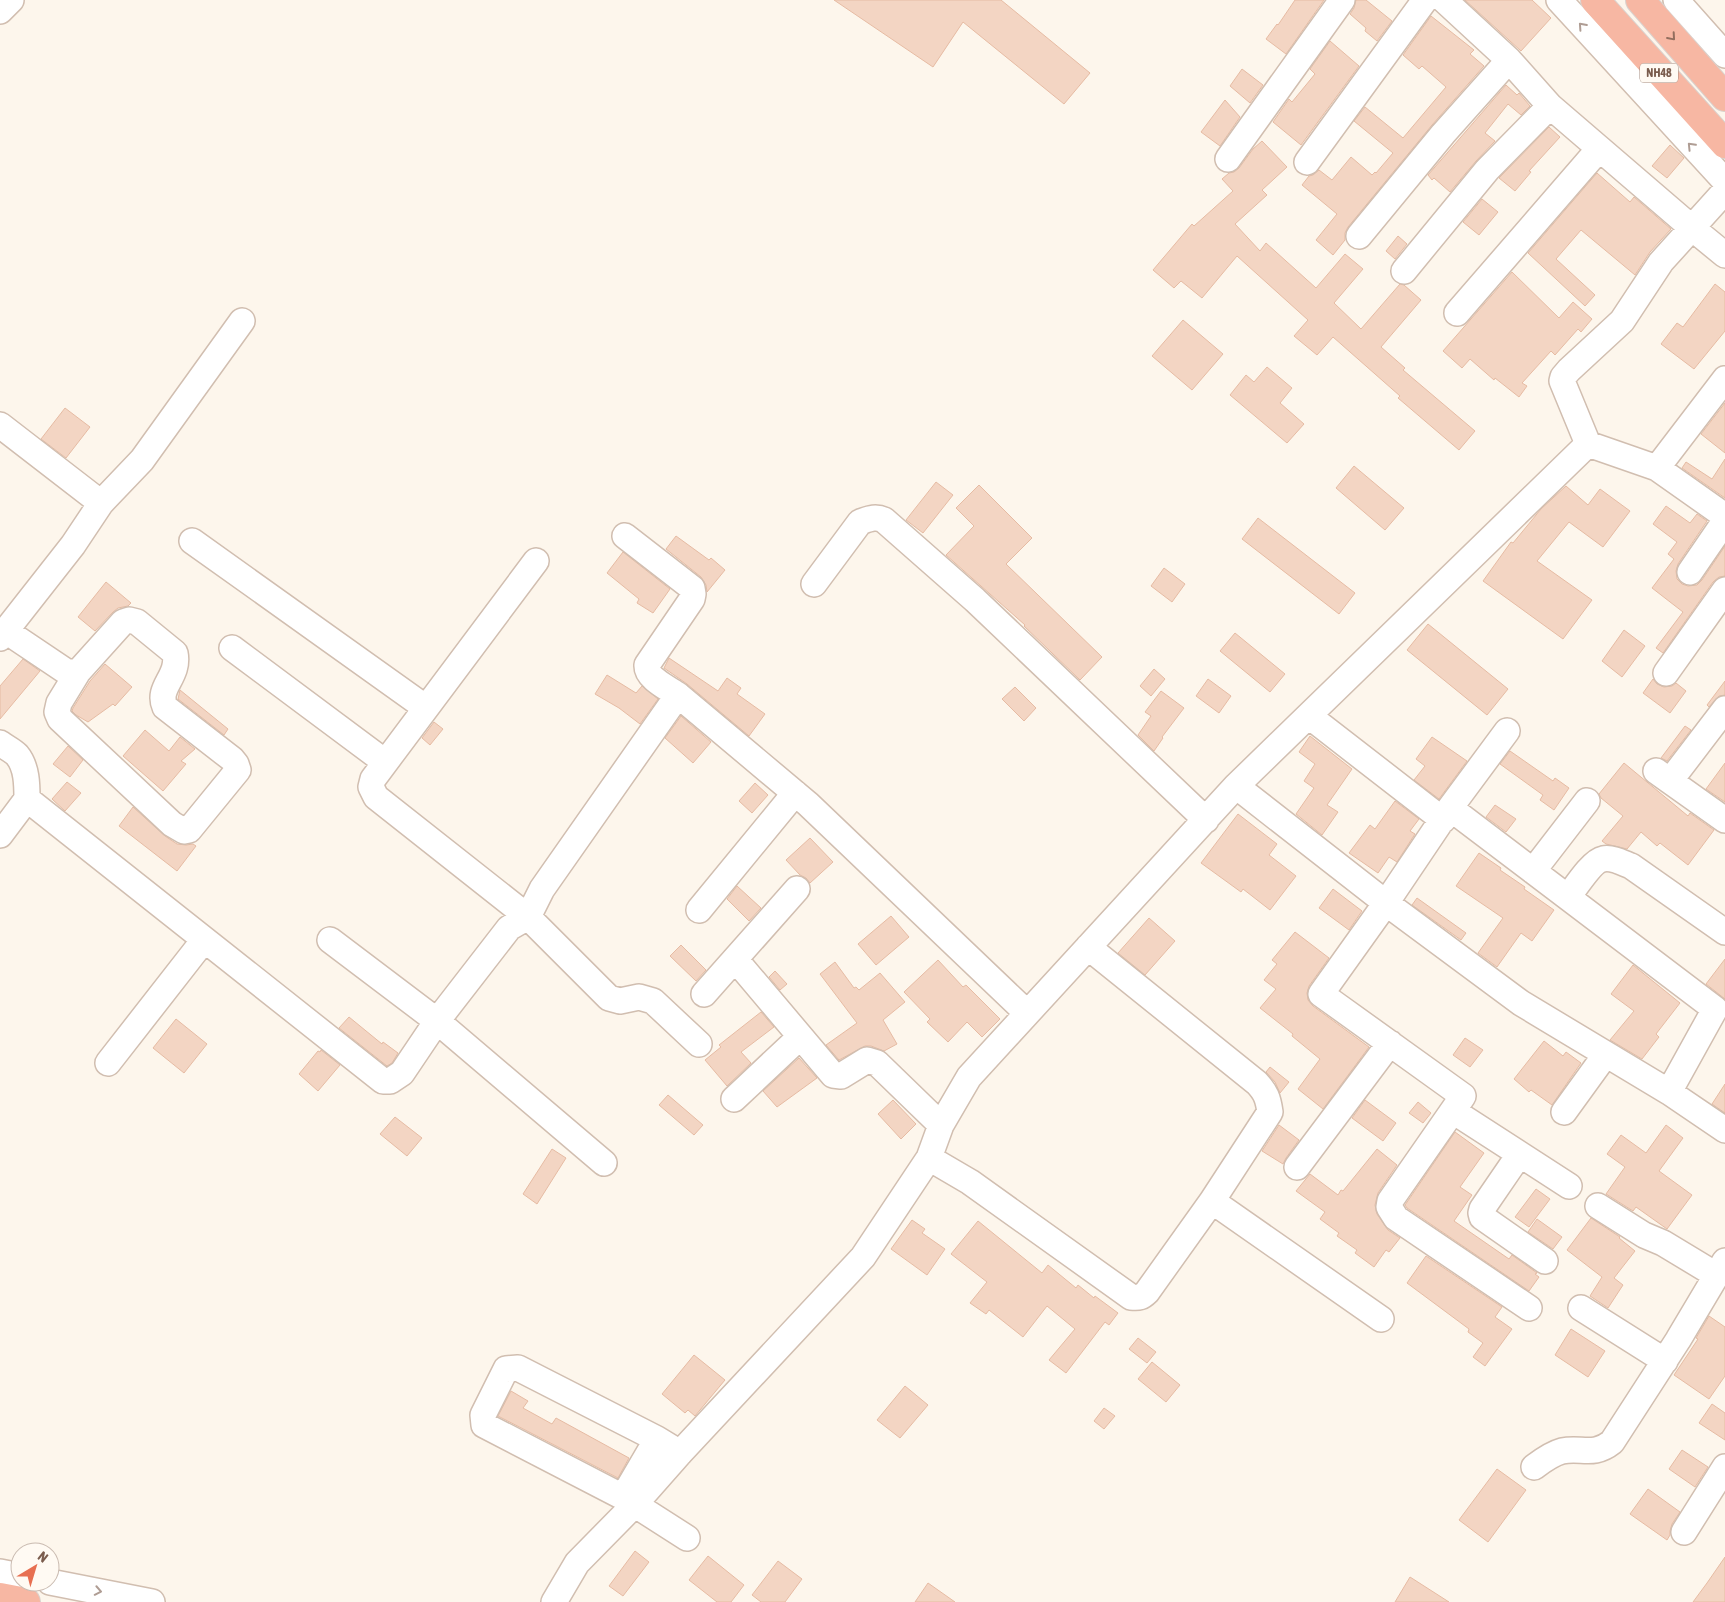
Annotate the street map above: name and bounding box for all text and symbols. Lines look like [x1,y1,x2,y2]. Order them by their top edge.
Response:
one-way arrow [1579,22,1588,31]
one-way arrow [1666,31,1675,40]
road number: NH48 [1640,64,1678,82]
one-way arrow [1688,142,1697,151]
north arrow [10,1542,60,1592]
text: N [35,1548,51,1566]
one-way arrow [93,1585,102,1596]

